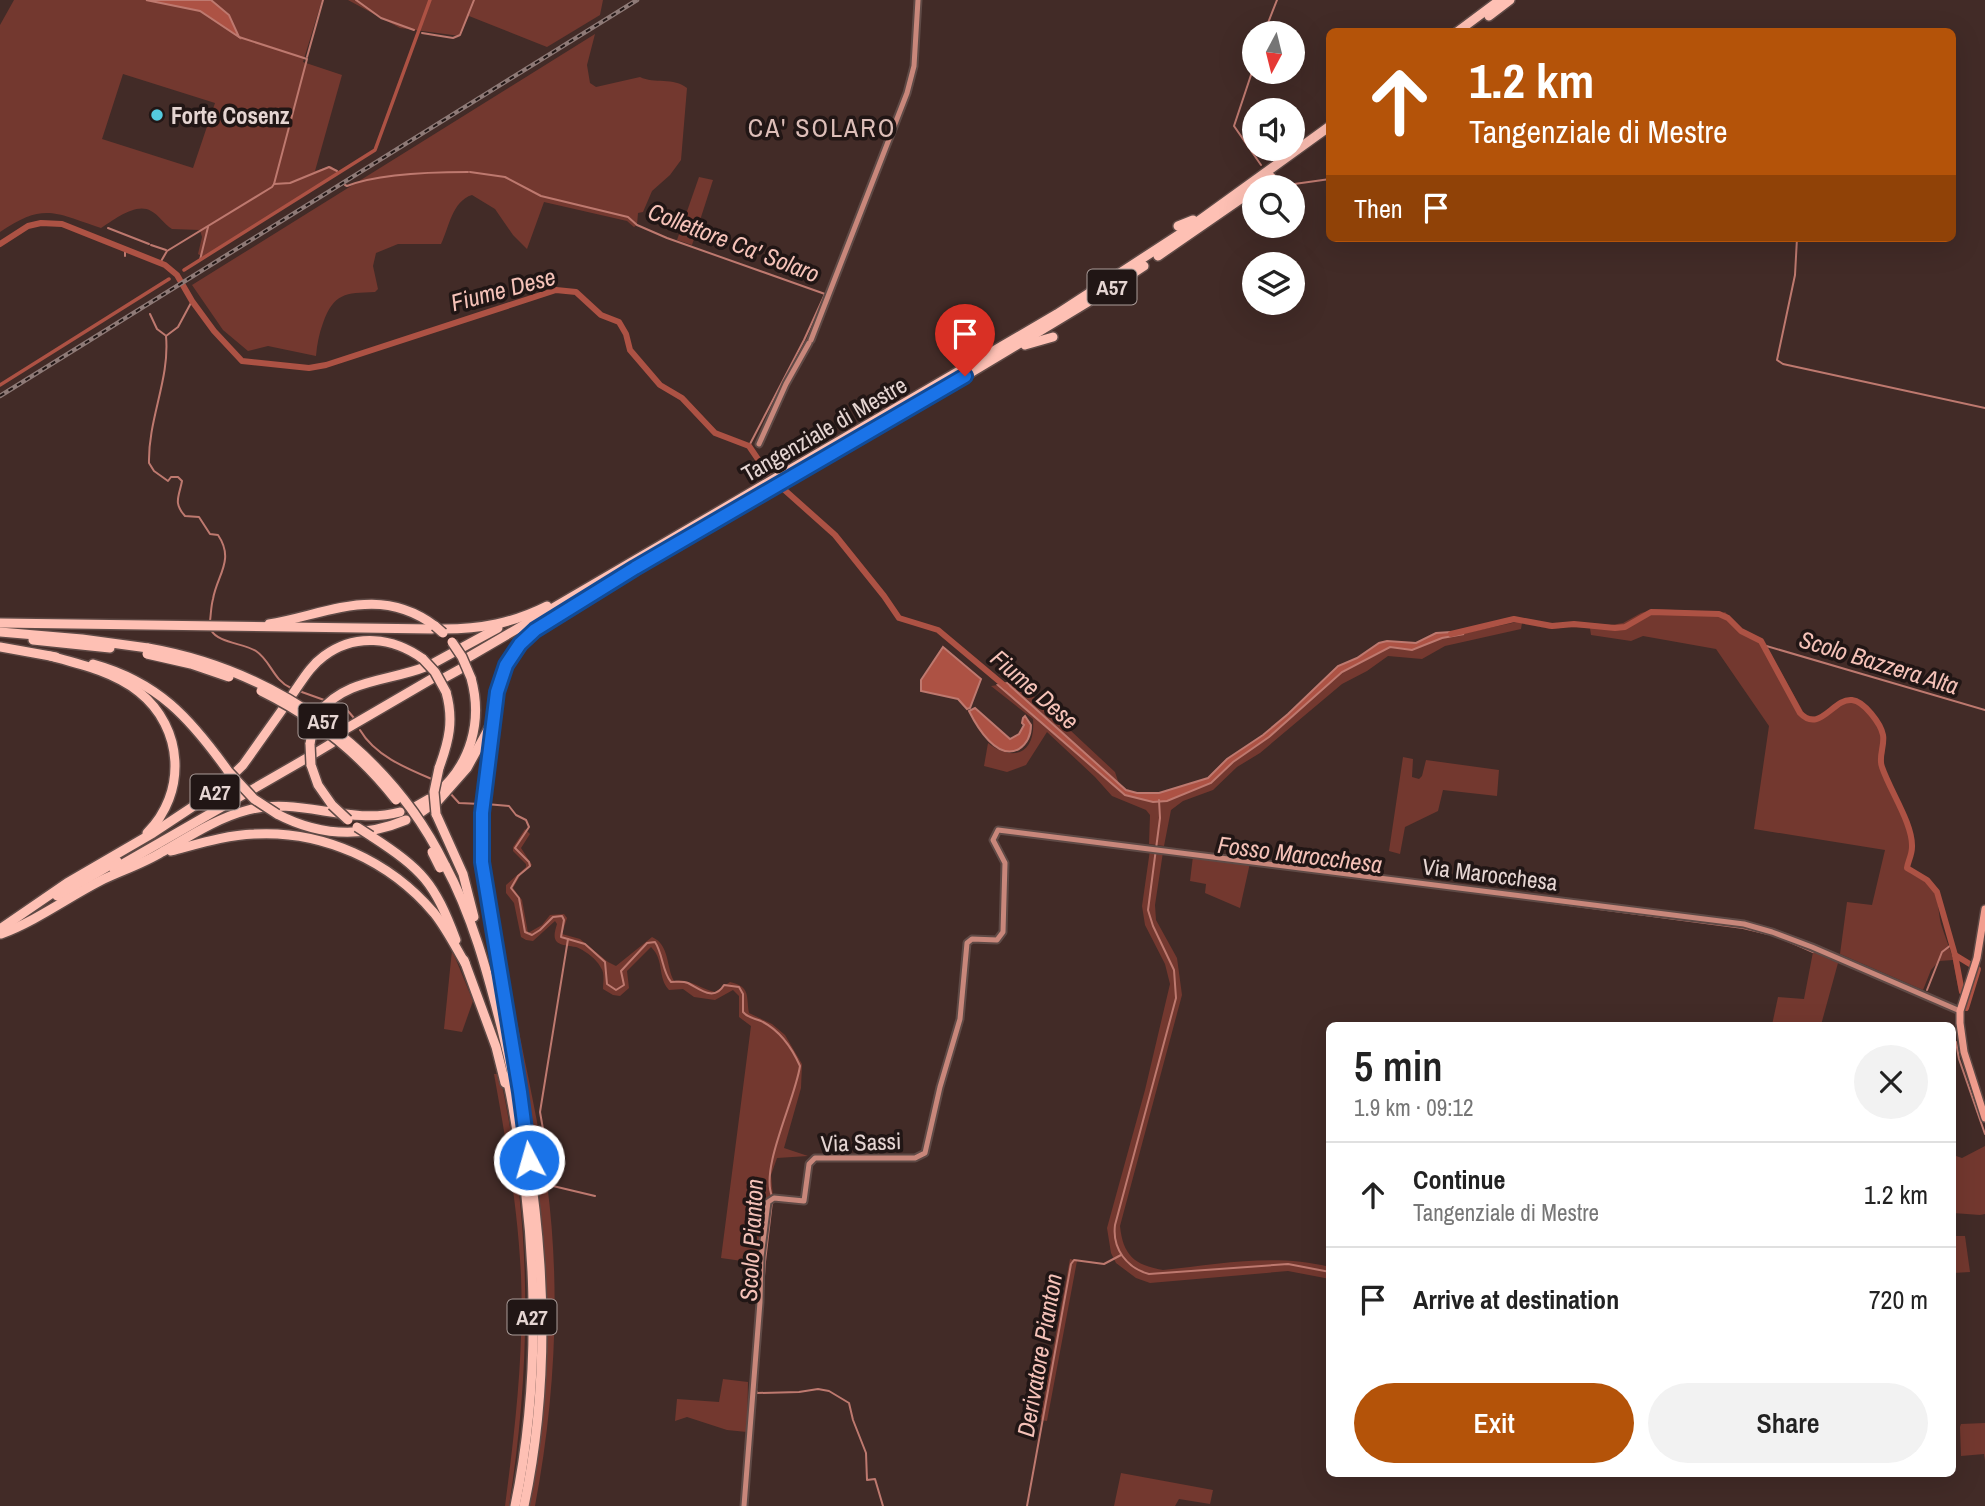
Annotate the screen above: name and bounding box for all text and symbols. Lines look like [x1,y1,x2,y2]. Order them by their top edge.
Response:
north arrow [1242,21,1306,84]
map controls [1242,21,1305,315]
text: 1.2 km [1469,47,1594,113]
icon: ahead [1354,56,1445,147]
button: sound [1242,98,1305,161]
place label: Forte Cosenz [171,100,290,131]
marker: Forte Cosenz [149,107,165,123]
district label: CA' SOLARO [748,110,896,145]
text: Tangenziale di Mestre [1469,110,1728,153]
button: search [1242,175,1305,238]
icon: arrive [1417,189,1455,227]
text: Then [1354,191,1403,226]
water label: Collettore Ca' Solaro [644,195,824,289]
button: layers [1242,252,1305,315]
water label: Fiume Dese [447,260,559,318]
road number: A57 [1088,270,1136,304]
pin [935,304,995,376]
icon: arrive [946,315,984,353]
street label: Tangenziale di Mestre [736,369,912,489]
water label: Scolo Bazzera Alta [1795,623,1963,701]
water label: Fiume Dese [984,642,1086,736]
road number: A57 [298,704,348,738]
road number: A27 [190,774,240,810]
water label: Fosso Marocchesa [1216,828,1384,880]
street label: Via Marocchesa [1421,850,1560,898]
text: 5 min [1354,1038,1443,1094]
button: close [1854,1045,1928,1119]
text: 1.9 km · 09:12 [1354,1092,1474,1123]
position arrow [492,1123,566,1197]
street label: Via Sassi [820,1125,902,1159]
text: Continue [1413,1162,1505,1197]
icon: ahead [1354,1176,1392,1214]
text: 1.2 km [1864,1177,1928,1212]
water label: Scolo Pianton [732,1178,770,1302]
text: Tangenziale di Mestre [1413,1197,1599,1228]
water label: Derivatore Pianton [1009,1271,1069,1439]
icon: arrive [1354,1281,1392,1319]
text: Arrive at destination [1413,1282,1619,1317]
text: 720 m [1869,1282,1928,1317]
road number: A27 [508,1300,556,1334]
button: Exit [1354,1383,1634,1463]
button: Share [1648,1383,1928,1463]

